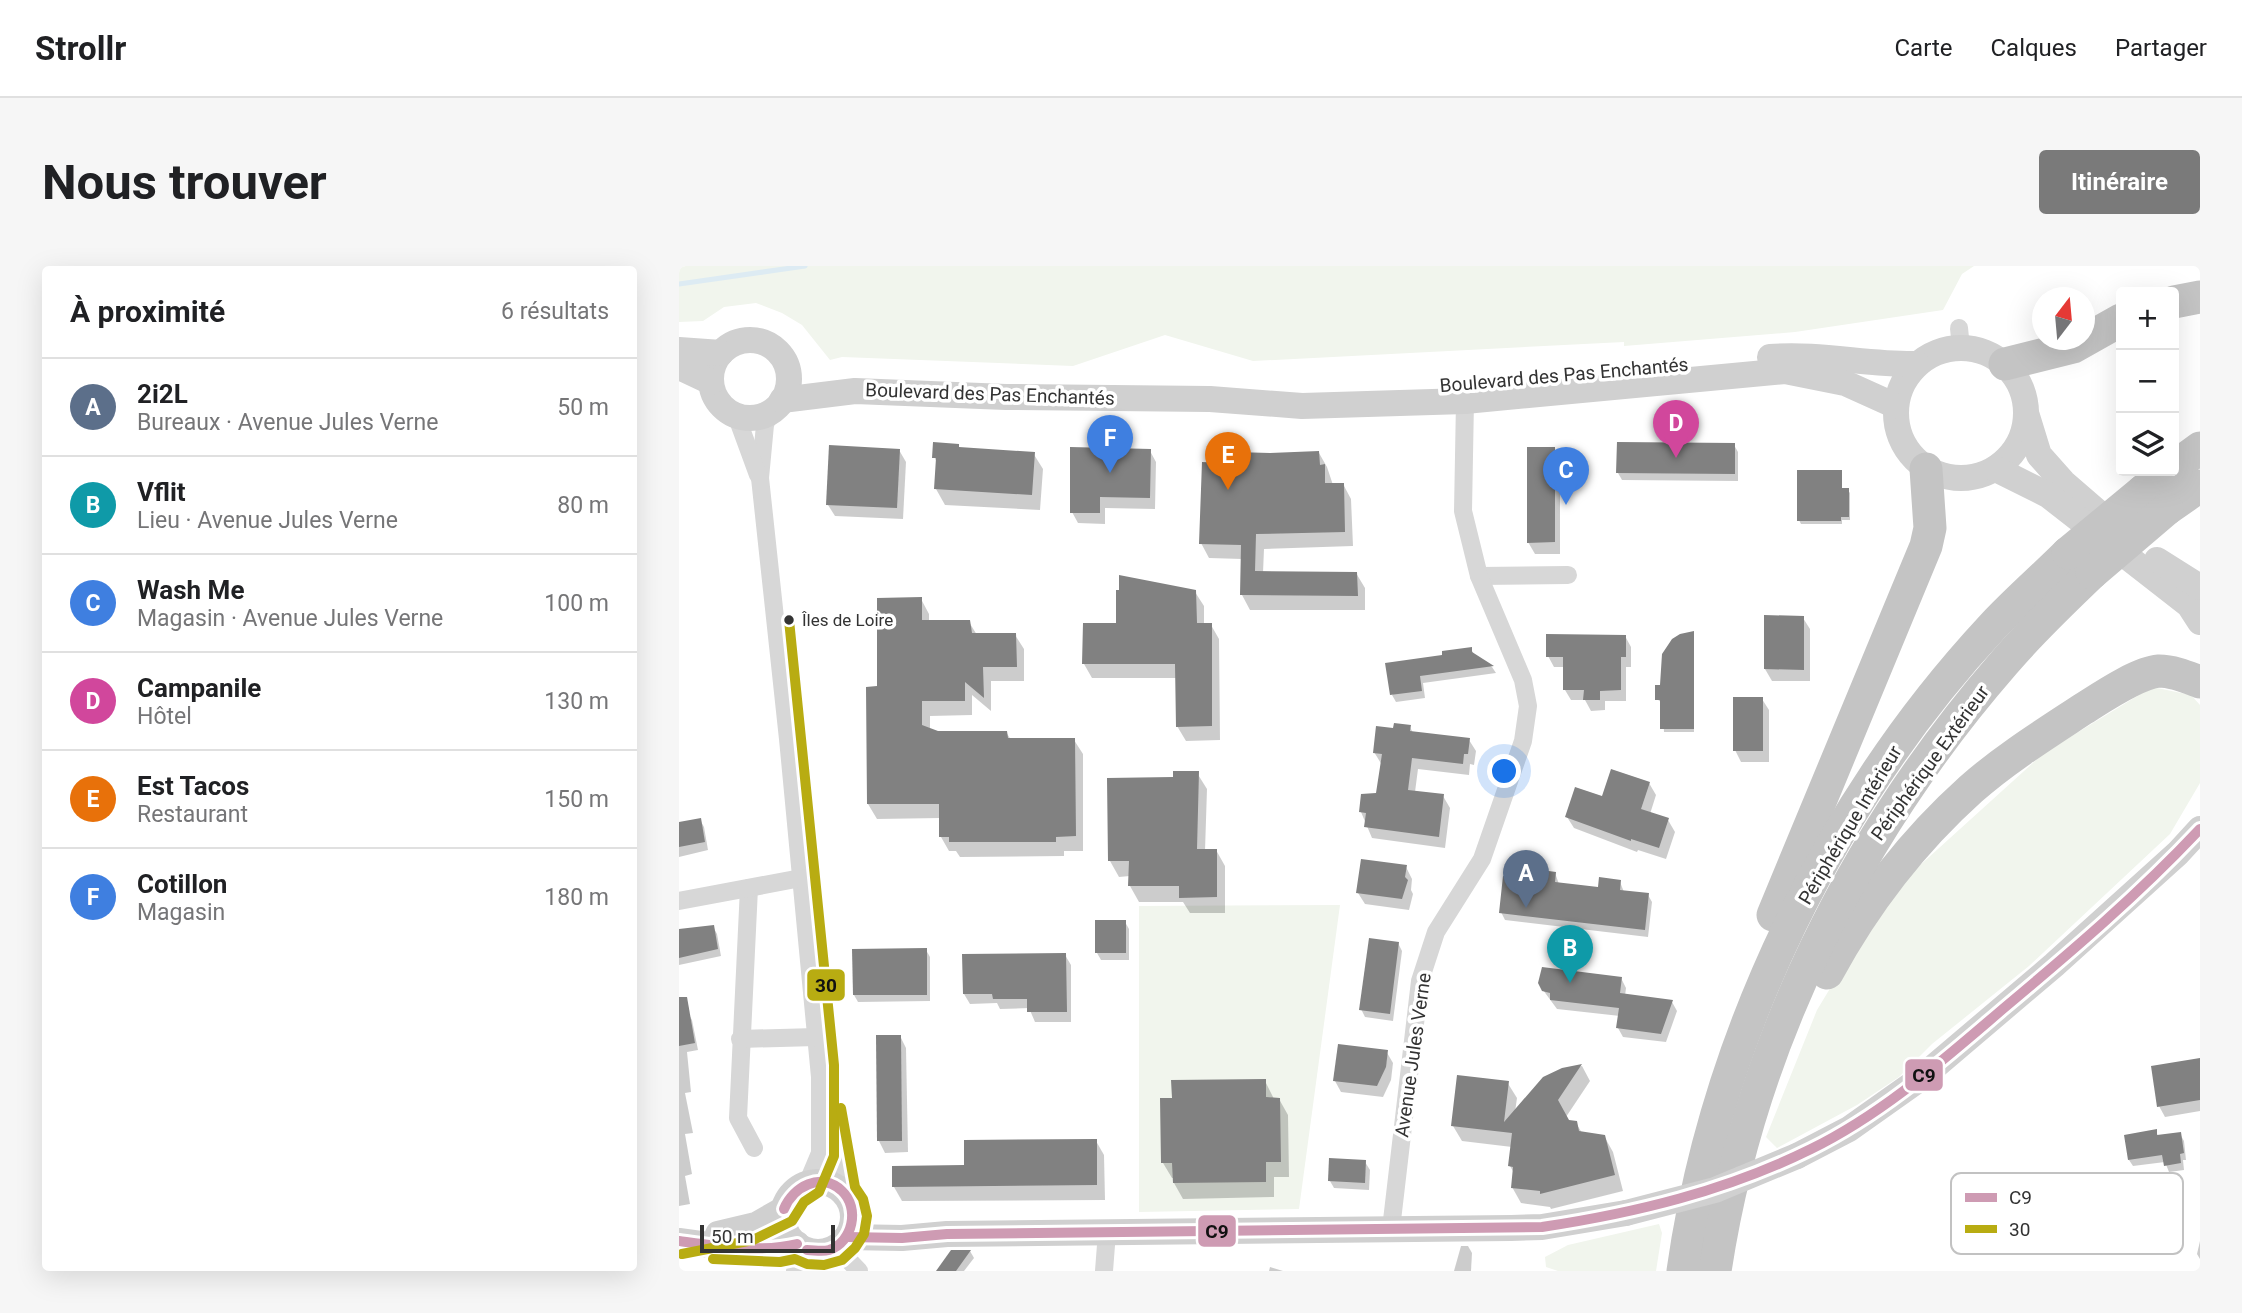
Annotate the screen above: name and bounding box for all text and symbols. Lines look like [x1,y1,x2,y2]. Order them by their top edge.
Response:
text: Strollr [35,29,126,68]
text: Carte [1894,34,1952,62]
text: Calques [1990,34,2077,62]
text: Partager [2115,34,2207,62]
button: Itinéraire [2039,150,2200,214]
text: Nous trouver [42,154,327,211]
north arrow [2032,287,2095,350]
map controls [2116,287,2179,476]
button: + [2116,287,2179,350]
text: À proximité [70,294,225,329]
text: 6 résultats [501,298,609,325]
button: − [2116,350,2179,413]
street label: Boulevard des Pas Enchantés [1439,353,1689,397]
street label: Boulevard des Pas Enchantés [865,378,1115,410]
text: 2i2L [137,379,188,409]
text: A [85,394,101,421]
text: 50 m [557,394,609,421]
pin: D [1653,400,1699,458]
text: Bureaux · Avenue Jules Verne [137,409,439,436]
button: layers [2116,413,2179,476]
pin: F [1087,415,1133,473]
pin: E [1205,432,1251,490]
pin: C [1543,447,1589,505]
text: Vflit [137,477,186,507]
text: B [86,492,100,519]
text: 80 m [557,492,609,519]
text: Lieu · Avenue Jules Verne [137,507,398,534]
text: Wash Me [137,575,244,605]
text: C [85,590,101,617]
text: 100 m [544,590,609,617]
text: Magasin · Avenue Jules Verne [137,605,443,632]
place label: Îles de Loire [801,610,893,630]
marker: Îles de Loire [782,613,796,627]
text: Campanile [137,673,261,703]
street label: Périphérique Extérieur [1866,681,1994,845]
text: D [86,688,100,715]
text: 130 m [544,688,609,715]
text: Hôtel [137,703,192,730]
street label: Périphérique Intérieur [1793,741,1907,909]
your location [1487,754,1521,788]
text: Est Tacos [137,771,249,801]
text: E [87,786,99,813]
text: 150 m [544,786,609,813]
text: Restaurant [137,801,248,828]
pin: A [1503,850,1549,908]
text: Cotillon [137,869,227,899]
text: F [87,884,99,911]
text: 180 m [544,884,609,911]
text: Magasin [137,899,225,926]
pin: B [1547,925,1593,983]
line badge: 30 [806,968,846,1002]
street label: Avenue Jules Verne [1390,971,1436,1139]
text: 30 [815,974,837,997]
line badge: C9 [1904,1058,1944,1092]
text: C9 [1912,1064,1936,1087]
legend [1951,1173,2183,1254]
text: C9 [2009,1186,2032,1209]
line badge: C9 [1197,1214,1237,1248]
text: 30 [2009,1218,2030,1241]
text: C9 [1205,1220,1229,1243]
scale bar [700,1222,835,1254]
text: 50 m [711,1225,754,1248]

